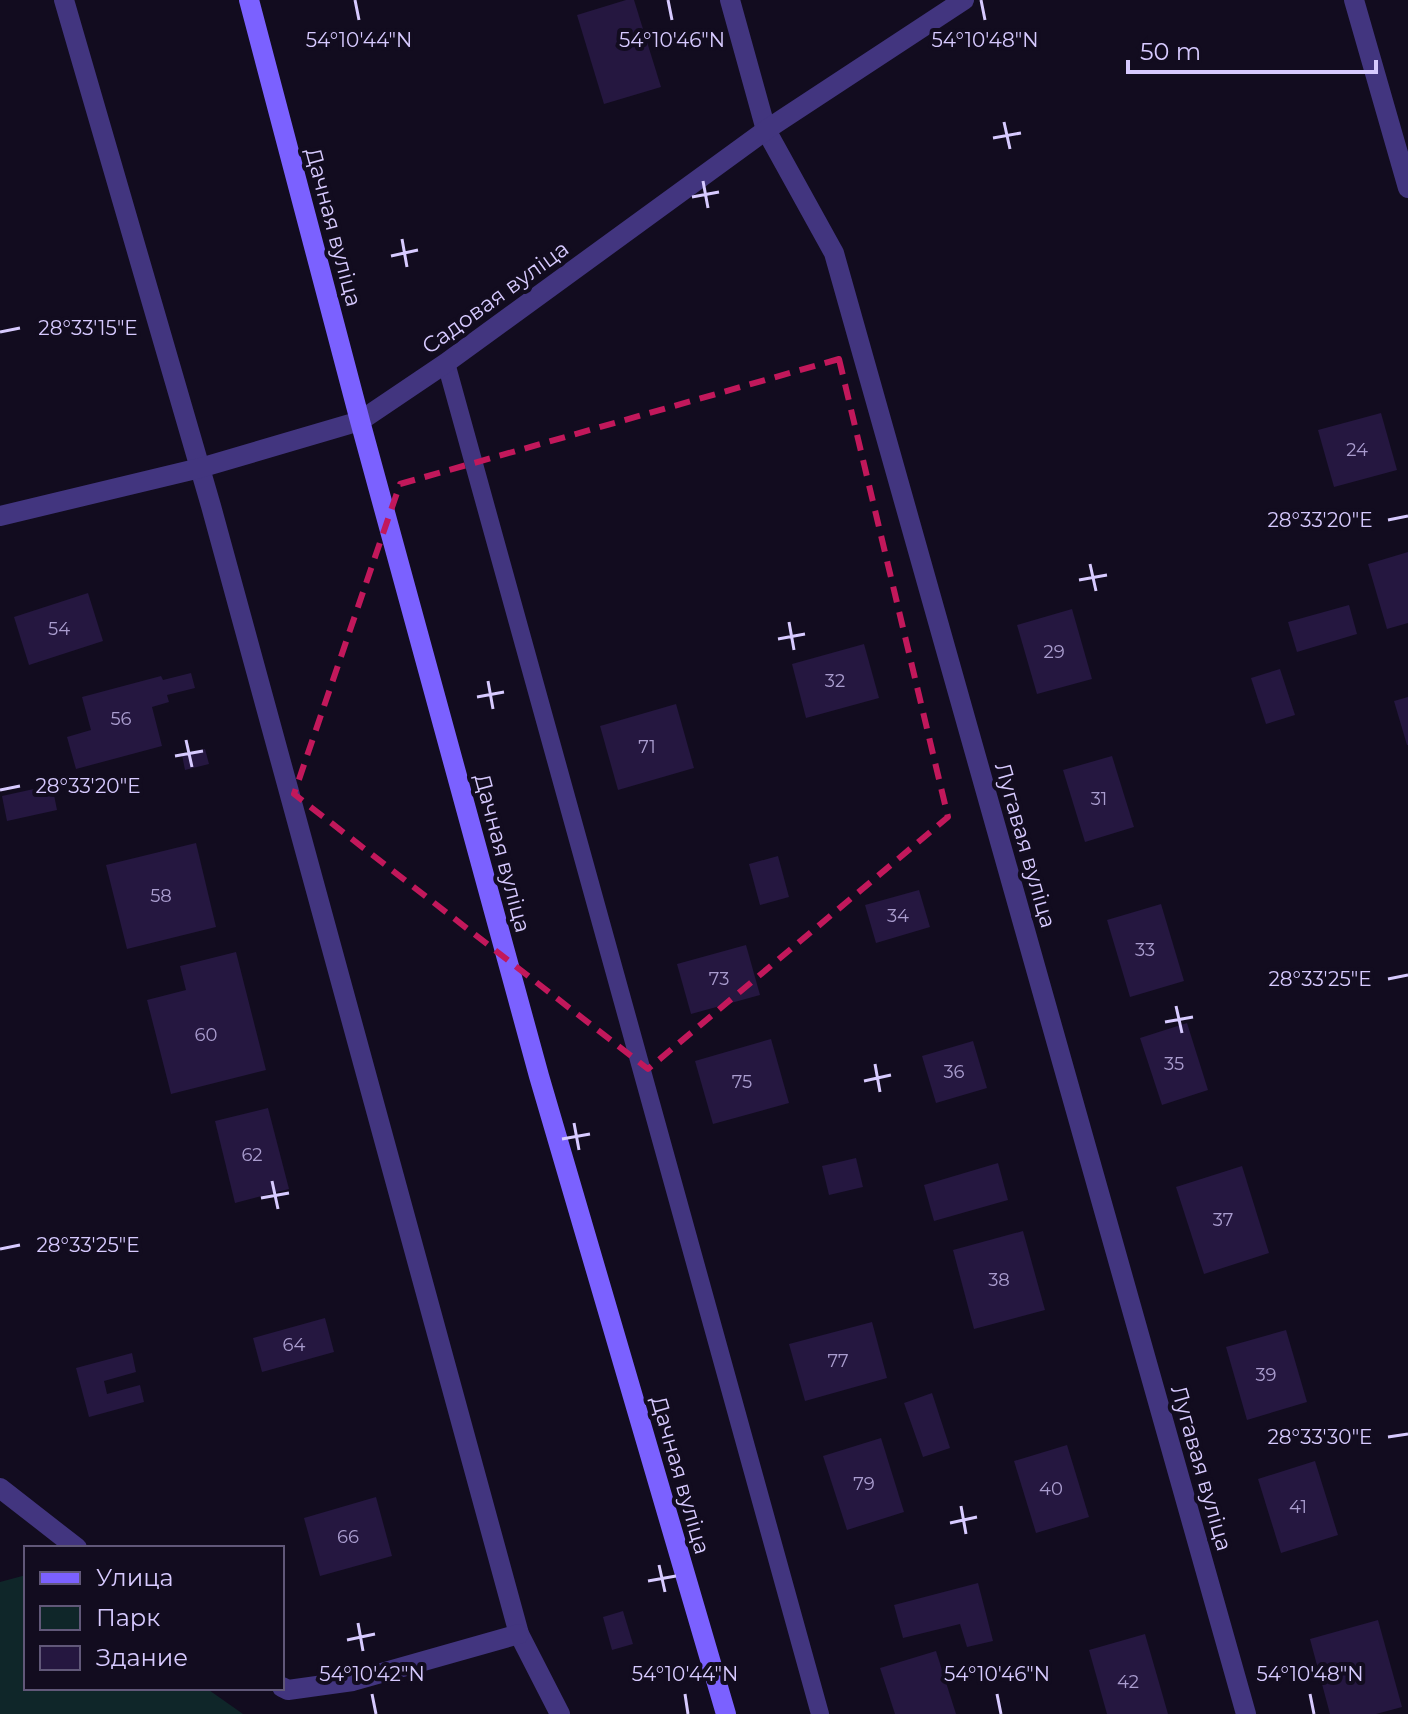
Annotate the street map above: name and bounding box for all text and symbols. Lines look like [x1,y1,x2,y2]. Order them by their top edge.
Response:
scale bar [1128,24,1376,74]
text: 54°10'44"N [306,28,412,52]
text: 54°10'46"N [619,28,725,52]
text: 54°10'48"N [932,28,1038,52]
text: 50 m [1140,37,1201,66]
street label: Дачная вуліца [299,145,368,309]
street label: Садовая вуліца [417,235,574,360]
text: 28°33'15"E [38,316,138,340]
house number: 24 [1346,439,1368,461]
text: 28°33'20"E [1267,508,1373,532]
house number: 54 [48,618,70,640]
house number: 29 [1043,641,1065,663]
house number: 32 [825,670,845,692]
house number: 56 [110,708,132,730]
house number: 71 [638,736,656,758]
street label: Лугавая вуліца [989,759,1062,931]
street label: Дачная вуліца [468,771,537,935]
text: 28°33'20"E [35,774,141,798]
house number: 31 [1091,788,1107,810]
house number: 58 [150,885,172,907]
house number: 34 [887,905,909,927]
house number: 33 [1135,939,1155,961]
text: 28°33'25"E [1268,967,1372,991]
house number: 73 [709,968,729,990]
house number: 60 [195,1024,217,1046]
house number: 35 [1164,1053,1184,1075]
house number: 36 [943,1061,965,1083]
house number: 75 [732,1071,752,1093]
house number: 62 [241,1144,263,1166]
house number: 37 [1213,1209,1233,1231]
text: 28°33'25"E [36,1233,140,1257]
house number: 38 [988,1269,1010,1291]
house number: 64 [283,1334,306,1356]
house number: 77 [827,1350,849,1372]
house number: 39 [1255,1364,1277,1386]
street label: Лугавая вуліца [1165,1382,1238,1554]
street label: Дачная вуліца [645,1393,716,1557]
text: 28°33'30"E [1268,1425,1373,1449]
house number: 79 [853,1473,875,1495]
house number: 40 [1039,1478,1063,1500]
house number: 41 [1289,1496,1307,1518]
house number: 66 [337,1526,359,1548]
legend [24,1546,284,1690]
text: Улица [96,1563,174,1592]
text: Парк [96,1603,160,1632]
text: Здание [96,1643,188,1672]
text: 54°10'42"N [319,1662,425,1686]
text: 54°10'44"N [632,1662,738,1686]
text: 54°10'46"N [944,1662,1050,1686]
text: 54°10'48"N [1257,1662,1363,1686]
house number: 42 [1117,1671,1139,1693]

